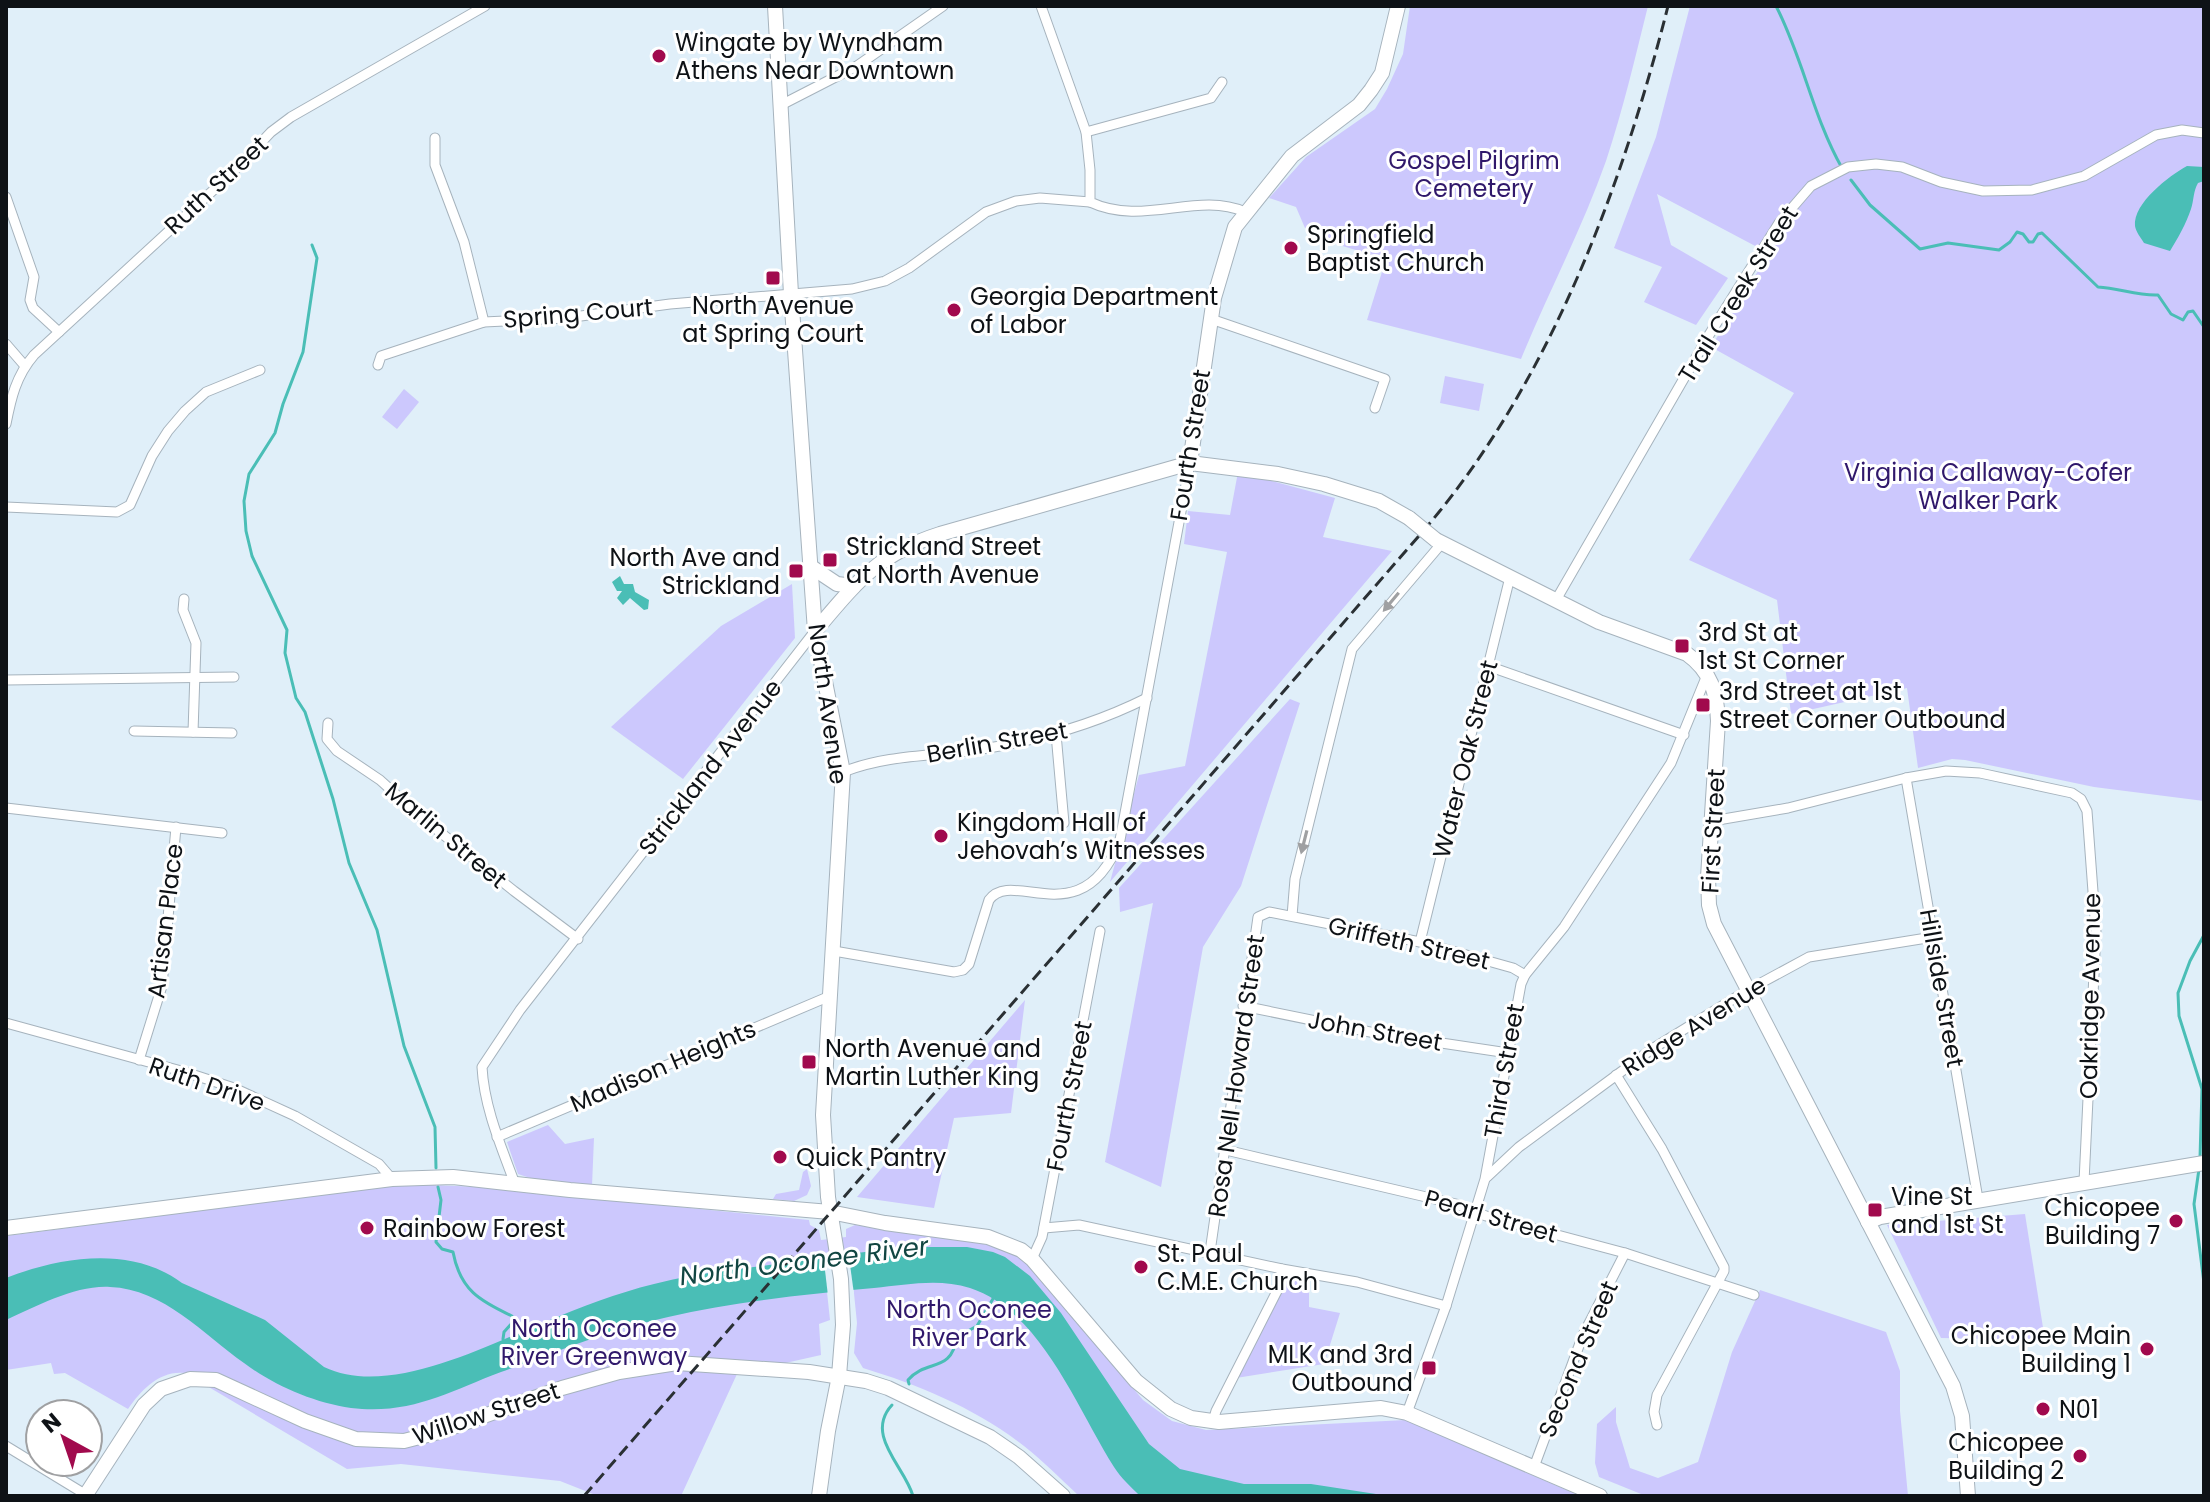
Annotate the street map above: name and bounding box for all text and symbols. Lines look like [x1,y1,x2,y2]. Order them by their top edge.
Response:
place label: Wingate by Wyndham Athens Near Downtown [675,26,954,87]
marker: Wingate by Wyndham Athens Near Downtown [650,47,668,65]
street label: Ruth Street [157,128,275,242]
park label: Gospel Pilgrim Cemetery [1388,144,1560,205]
street label: Trail Creek Street [1670,199,1806,389]
place label: Springfield Baptist Church [1307,218,1485,279]
marker: Springfield Baptist Church [1282,239,1300,257]
marker: North Avenue at Spring Court [764,269,782,287]
place label: Georgia Department of Labor [970,280,1218,341]
place label: North Avenue at Spring Court [682,289,864,350]
street label: Spring Court [502,290,654,336]
marker: Georgia Department of Labor [945,301,963,319]
street label: Fourth Street [1162,367,1218,523]
park label: Virginia Callaway-Cofer Walker Park [1844,456,2132,517]
place label: Strickland Street at North Avenue [846,530,1041,591]
place label: North Ave and Strickland [610,541,780,602]
marker: Strickland Street at North Avenue [821,551,839,569]
marker: North Ave and Strickland [787,562,805,580]
one-way arrow [1383,592,1400,612]
place label: 3rd St at 1st St Corner [1698,616,1845,677]
street label: North Avenue [800,622,856,786]
marker: 3rd St at 1st St Corner [1673,637,1691,655]
street label: Water Oak Street [1424,657,1506,861]
street label: Strickland Avenue [631,672,789,862]
place label: 3rd Street at 1st Street Corner Outbound [1719,675,2006,736]
marker: 3rd Street at 1st Street Corner Outbound [1694,696,1712,714]
street label: Berlin Street [924,713,1070,771]
street label: First Street [1693,768,1733,894]
street label: Marlin Street [378,774,514,896]
place label: Kingdom Hall of Jehovah’s Witnesses [957,806,1205,867]
marker: Kingdom Hall of Jehovah’s Witnesses [932,827,950,845]
one-way arrow [1298,829,1310,854]
street label: Artisan Place [139,842,191,1000]
street label: Oakridge Avenue [2072,893,2108,1099]
street label: Hillside Street [1912,906,1972,1070]
street label: Griffeth Street [1325,908,1493,978]
street label: Rosa Nell Howard Street [1200,933,1272,1219]
street label: Ridge Avenue [1616,968,1772,1084]
street label: Third Street [1476,1001,1532,1141]
street label: John Street [1305,1003,1445,1059]
street label: Madison Heights [565,1012,761,1120]
street label: Fourth Street [1038,1018,1100,1174]
place label: North Avenue and Martin Luther King [825,1032,1041,1093]
street label: Ruth Drive [145,1049,269,1119]
marker: North Avenue and Martin Luther King [800,1053,818,1071]
place label: Quick Pantry [796,1141,947,1174]
marker: Quick Pantry [771,1148,789,1166]
place label: Vine St and 1st St [1891,1180,2003,1241]
street label: Pearl Street [1421,1181,1561,1251]
place label: Chicopee Building 7 [2044,1191,2160,1252]
marker: Vine St and 1st St [1866,1201,1884,1219]
place label: Rainbow Forest [383,1212,565,1245]
marker: Chicopee Building 7 [2167,1212,2185,1230]
marker: Rainbow Forest [358,1219,376,1237]
water label: North Oconee River [677,1228,932,1294]
place label: St. Paul C.M.E. Church [1157,1237,1318,1298]
marker: St. Paul C.M.E. Church [1132,1258,1150,1276]
street label: Second Street [1530,1276,1626,1442]
park label: North Oconee River Park [886,1293,1052,1354]
park label: North Oconee River Greenway [501,1312,688,1373]
place label: Chicopee Main Building 1 [1951,1319,2131,1380]
place label: MLK and 3rd Outbound [1268,1338,1413,1399]
marker: Chicopee Main Building 1 [2138,1340,2156,1358]
marker: MLK and 3rd Outbound [1420,1359,1438,1377]
street label: Willow Street [408,1374,564,1452]
place label: N01 [2059,1393,2099,1426]
north arrow [24,1398,104,1478]
marker: N01 [2034,1400,2052,1418]
text: N [35,1406,68,1440]
place label: Chicopee Building 2 [1948,1426,2064,1487]
marker: Chicopee Building 2 [2071,1447,2089,1465]

